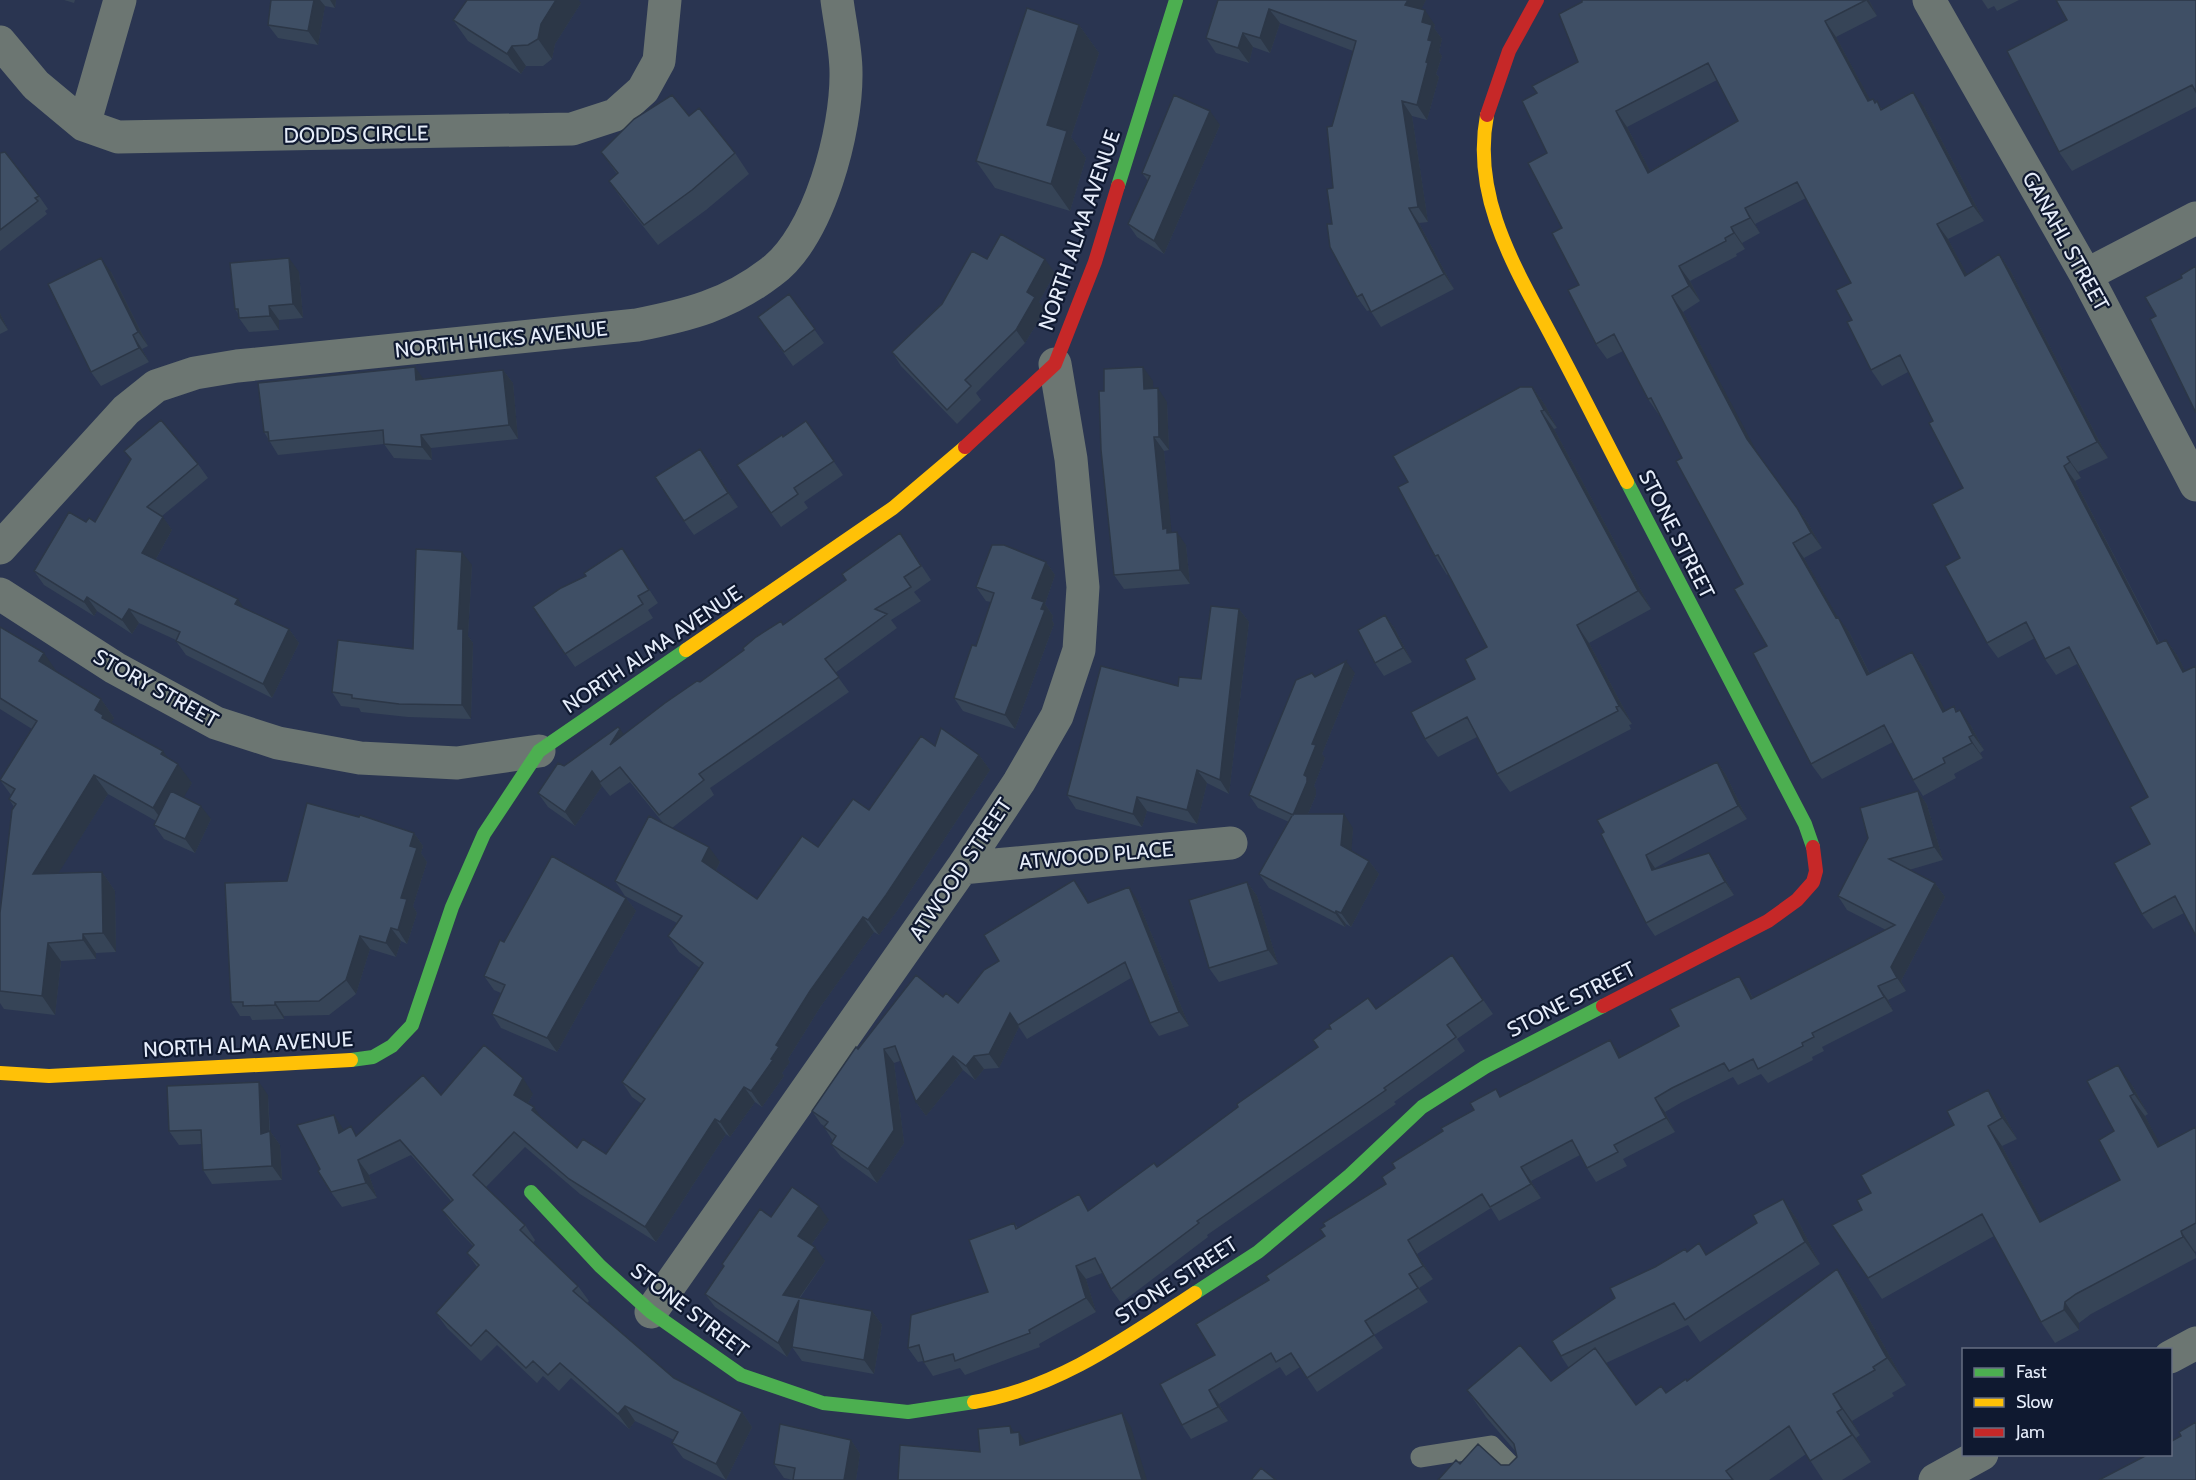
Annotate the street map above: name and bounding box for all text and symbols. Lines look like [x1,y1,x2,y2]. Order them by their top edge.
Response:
street label: DODDS CIRCLE [283,120,429,148]
street label: NORTH ALMA AVENUE [1033,127,1125,333]
street label: GANAHL STREET [2017,167,2115,315]
street label: NORTH HICKS AVENUE [393,315,609,363]
street label: STONE STREET [1634,466,1720,602]
street label: NORTH ALMA AVENUE [558,580,746,718]
street label: STORY STREET [89,643,223,733]
street label: ATWOOD STREET [903,793,1017,945]
street label: ATWOOD PLACE [1018,836,1174,874]
street label: STONE STREET [1503,956,1639,1042]
street label: NORTH ALMA AVENUE [142,1026,354,1062]
street label: STONE STREET [1110,1231,1242,1329]
street label: STONE STREET [626,1258,754,1362]
legend [1962,1348,2172,1456]
text: Fast [2016,1361,2047,1383]
text: Slow [2016,1391,2053,1413]
text: Jam [2015,1421,2045,1443]

